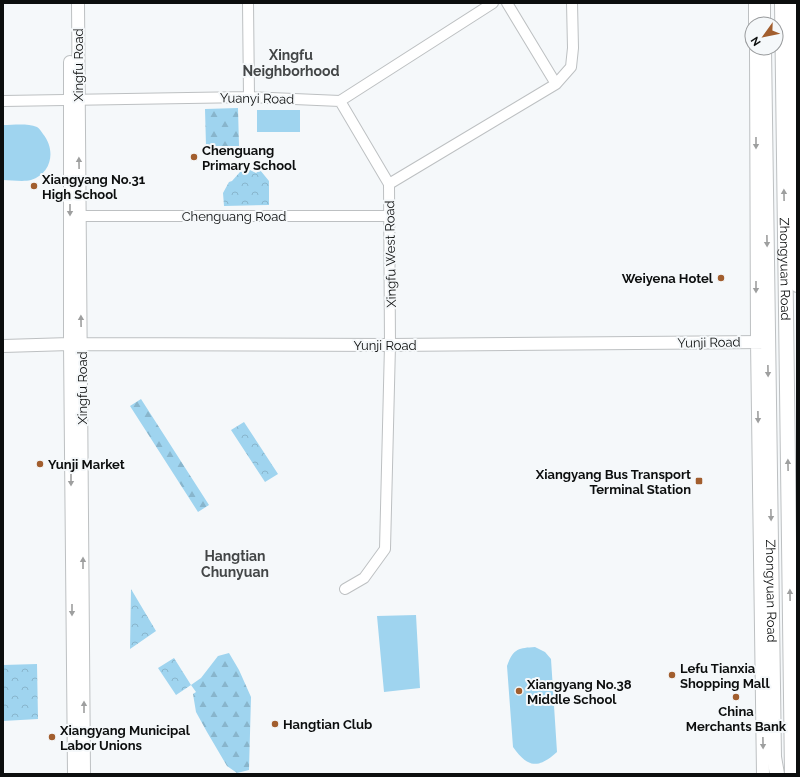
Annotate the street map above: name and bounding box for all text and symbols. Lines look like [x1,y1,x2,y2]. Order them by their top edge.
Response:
north arrow [744,16,784,56]
street label: Xingfu Road [71,28,86,102]
text: N [748,34,764,48]
district label: Xingfu Neighborhood [242,47,340,79]
street label: Yuanyi Road [220,90,294,107]
one-way arrow [753,137,759,150]
place label: Chenguang Primary School [202,143,297,173]
marker: Chenguang Primary School [189,152,199,162]
one-way arrow [76,156,82,169]
place label: Xiangyang No.31 High School [41,172,146,202]
marker: Xiangyang No.31 High School [29,181,39,191]
one-way arrow [781,188,787,201]
street label: Xingfu West Road [382,200,399,308]
one-way arrow [67,204,73,217]
street label: Chenguang Road [182,209,286,224]
street label: Zhongyuan Road [777,217,793,321]
one-way arrow [763,235,770,247]
place label: Weiyena Hotel [622,271,714,286]
marker: Weiyena Hotel [716,273,726,283]
one-way arrow [753,281,760,293]
one-way arrow [78,314,84,327]
street label: Yunji Road [677,334,741,351]
street label: Yunji Road [353,338,417,353]
street label: Xingfu Road [75,351,90,425]
one-way arrow [765,365,771,378]
one-way arrow [755,411,761,424]
place label: Yunji Market [48,457,125,472]
one-way arrow [785,458,791,471]
marker: Yunji Market [35,459,45,469]
place label: Xiangyang Bus Transport Terminal Station [535,467,691,497]
one-way arrow [68,474,74,487]
marker: Xiangyang Bus Transport Terminal Station [694,476,704,486]
one-way arrow [767,509,774,521]
street label: Zhongyuan Road [763,539,779,643]
district label: Hangtian Chunyuan [201,548,269,580]
one-way arrow [80,556,86,569]
one-way arrow [787,588,793,601]
one-way arrow [69,604,75,617]
place label: Lefu Tianxia Shopping Mall [680,661,770,691]
marker: Lefu Tianxia Shopping Mall [667,670,677,680]
place label: Xiangyang No.38 Middle School [526,677,632,707]
marker: Xiangyang No.38 Middle School [514,686,524,696]
marker: China Merchants Bank [731,692,741,702]
one-way arrow [80,701,87,713]
place label: China Merchants Bank [686,704,787,734]
place label: Hangtian Club [283,717,372,732]
marker: Hangtian Club [270,719,280,729]
place label: Xiangyang Municipal Labor Unions [59,723,191,753]
marker: Xiangyang Municipal Labor Unions [47,732,57,742]
one-way arrow [760,737,766,750]

